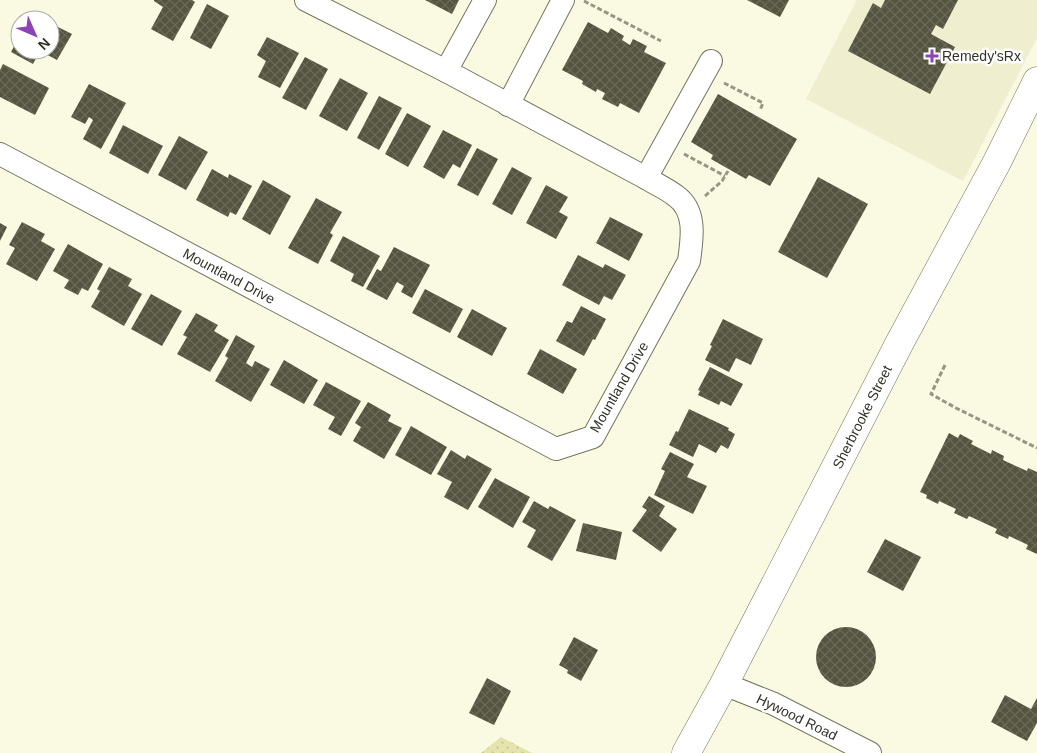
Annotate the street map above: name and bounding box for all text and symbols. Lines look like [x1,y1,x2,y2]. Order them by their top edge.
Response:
north arrow [10,10,60,60]
text: N [35,35,53,53]
place label: Remedy'sRx [942,48,1021,64]
marker: Remedy'sRx [926,50,938,62]
street label: Mountland Drive [180,245,278,307]
street label: Mountland Drive [587,339,652,435]
street label: Sherbrooke Street [829,363,895,471]
street label: Hywood Road [754,691,840,743]

